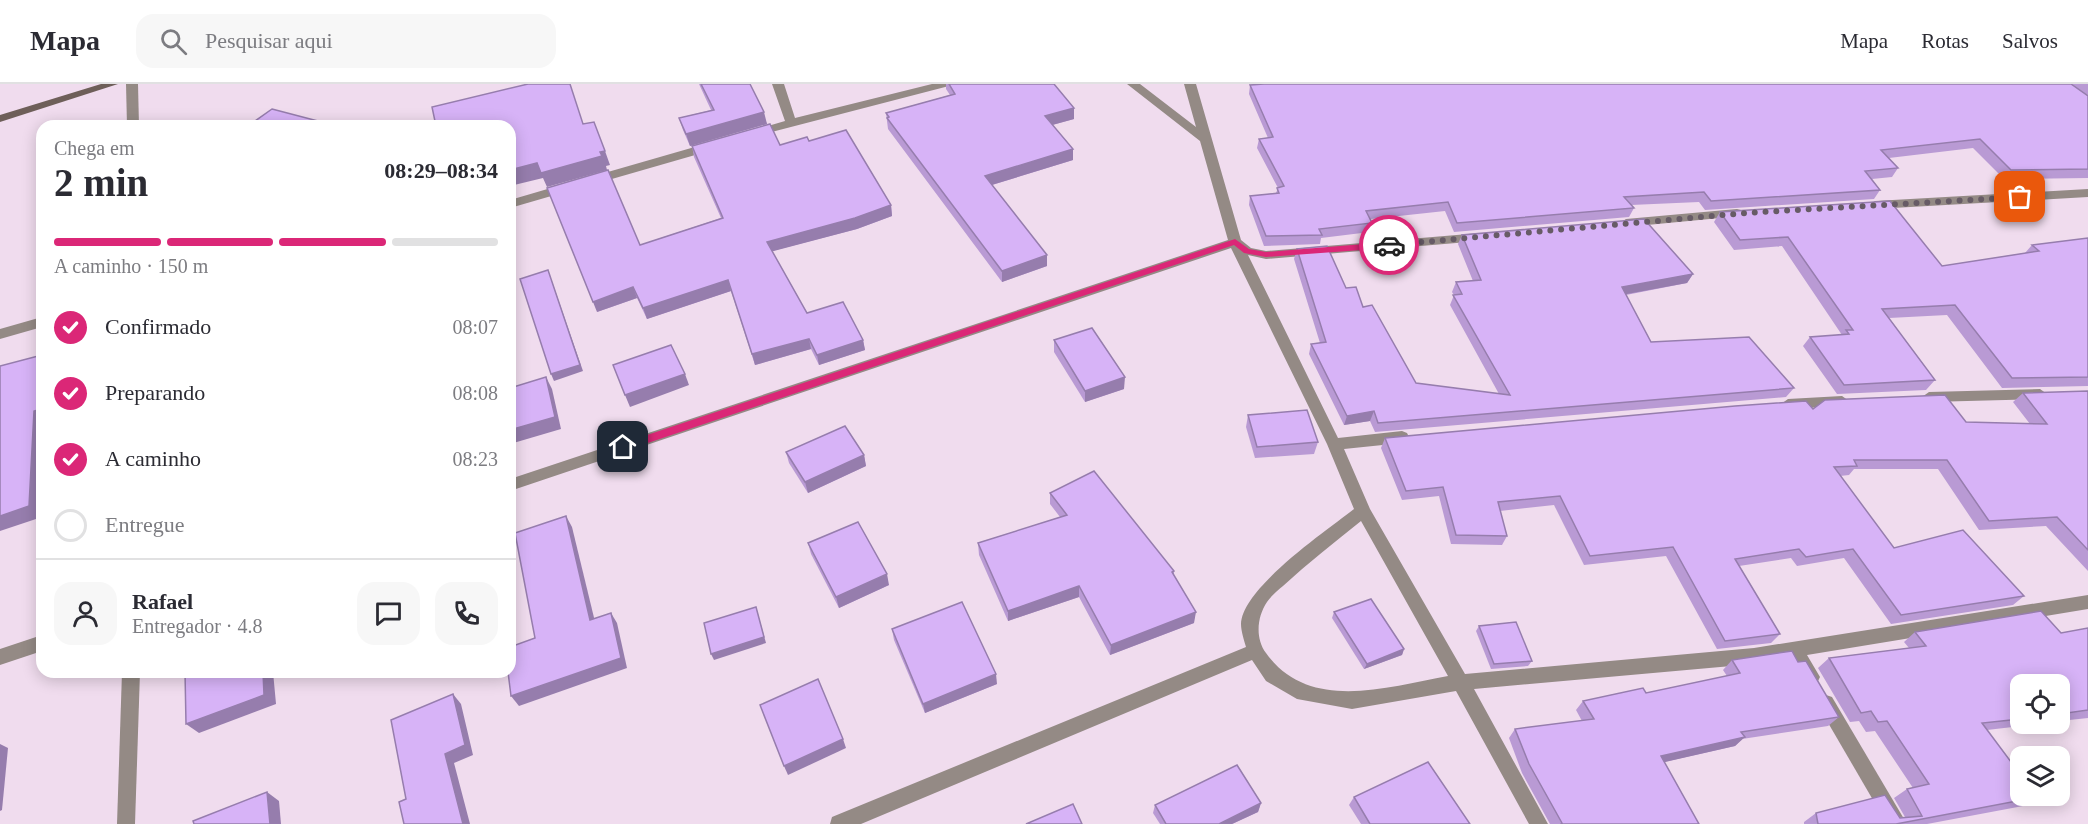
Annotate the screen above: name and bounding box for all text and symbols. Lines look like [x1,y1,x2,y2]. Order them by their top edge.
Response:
search box [136,14,556,68]
text: Mapa [30,25,100,56]
icon: search [157,25,190,58]
text: Pesquisar aqui [205,28,333,53]
text: Mapa [1840,29,1888,53]
text: Rotas [1921,29,1969,53]
text: Salvos [2002,29,2058,53]
text: Chega em [54,137,135,159]
text: 08:29–08:34 [384,158,498,183]
text: 2 min [54,161,148,204]
pin [1994,171,2045,222]
icon: bag [2003,180,2036,213]
courier [1359,215,1419,275]
icon: car [1373,229,1406,262]
text: A caminho · 150 m [54,255,208,277]
icon: check [54,311,87,344]
text: Confirmado [105,314,211,339]
text: 08:07 [452,316,498,338]
icon: check [54,377,87,410]
text: Preparando [105,380,205,405]
text: 08:08 [452,382,498,404]
pin [597,421,648,472]
icon: home [606,430,639,463]
icon: check [54,443,87,476]
text: A caminho [105,446,201,471]
text: 08:23 [452,448,498,470]
text: Entregue [105,512,184,537]
button: person [54,582,117,645]
button: chat [357,582,420,645]
button: phone [435,582,498,645]
text: Rafael [132,589,193,614]
text: Entregador · 4.8 [132,615,263,637]
map controls [2010,674,2070,806]
button: locate [2010,674,2070,734]
button: layers [2010,746,2070,806]

